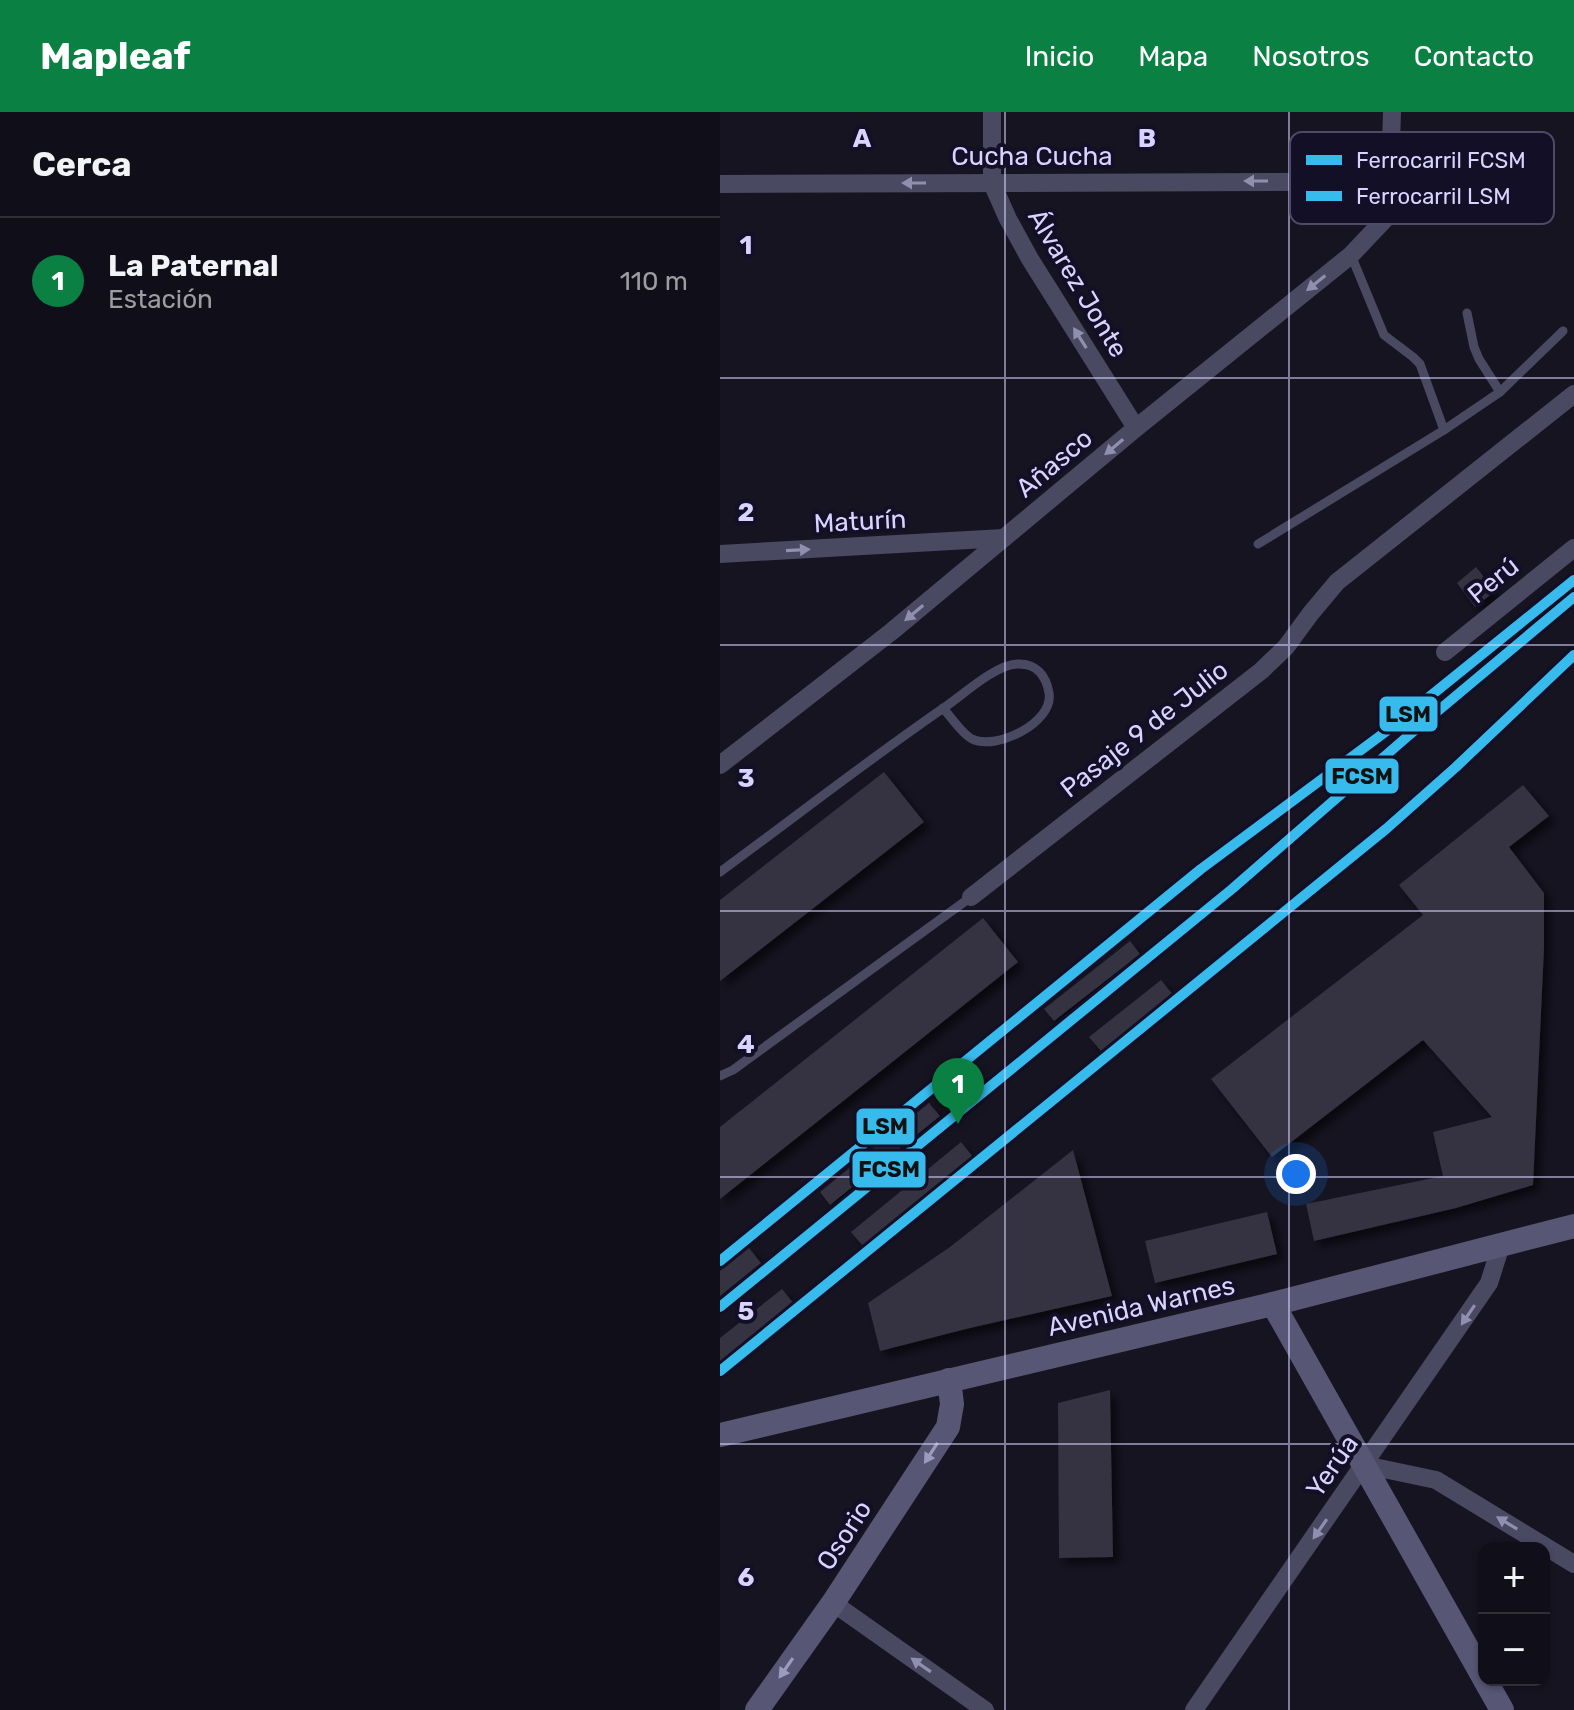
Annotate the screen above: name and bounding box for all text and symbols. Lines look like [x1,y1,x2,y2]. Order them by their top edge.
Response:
text: Mapleaf [40,33,190,79]
text: Inicio [1025,40,1094,73]
text: Mapa [1138,40,1208,73]
text: Nosotros [1252,40,1370,73]
text: Contacto [1414,40,1534,73]
text: A [853,123,872,154]
text: B [1138,123,1156,154]
legend [1290,132,1554,224]
street label: Cucha Cucha [951,141,1113,172]
text: Cerca [32,144,131,185]
text: Ferrocarril FCSM [1356,147,1526,174]
one-way arrow [1243,175,1268,187]
one-way arrow [901,177,926,189]
text: Ferrocarril LSM [1356,183,1511,210]
street label: Álvarez Jonte [1021,204,1134,363]
text: 1 [740,230,752,261]
text: La Paternal [108,248,279,284]
text: 1 [52,266,64,297]
text: 110 m [620,266,688,297]
one-way arrow [1306,275,1326,291]
text: Estación [108,284,213,315]
one-way arrow [1073,327,1087,349]
street label: Añasco [1010,423,1099,504]
one-way arrow [1104,438,1124,455]
text: 2 [738,497,754,528]
street label: Maturín [813,504,907,539]
one-way arrow [786,543,811,556]
street label: Perú [1462,551,1525,610]
one-way arrow [904,604,924,621]
street label: Pasaje 9 de Julio [1054,654,1234,804]
line badge: LSM [1378,695,1439,733]
text: LSM [1385,701,1431,728]
line badge: FCSM [1324,757,1400,795]
text: 3 [737,763,755,794]
text: FCSM [1331,763,1393,790]
text: 4 [737,1029,755,1060]
pin: 1 [932,1058,984,1124]
line badge: LSM [855,1107,916,1146]
text: LSM [862,1113,908,1140]
line badge: FCSM [851,1150,927,1189]
your location [1276,1154,1316,1194]
text: FCSM [858,1156,920,1183]
street label: Avenida Warnes [1045,1270,1238,1343]
text: 5 [738,1296,754,1327]
one-way arrow [1461,1304,1476,1325]
street label: Yerúa [1300,1429,1365,1503]
one-way arrow [924,1442,939,1463]
street label: Osorio [810,1495,878,1576]
one-way arrow [1496,1517,1518,1531]
one-way arrow [1313,1518,1328,1539]
map controls [1478,1542,1550,1686]
button: + [1478,1542,1550,1614]
text: 6 [738,1562,755,1593]
button: − [1478,1614,1550,1686]
one-way arrow [910,1657,932,1673]
one-way arrow [779,1658,794,1679]

